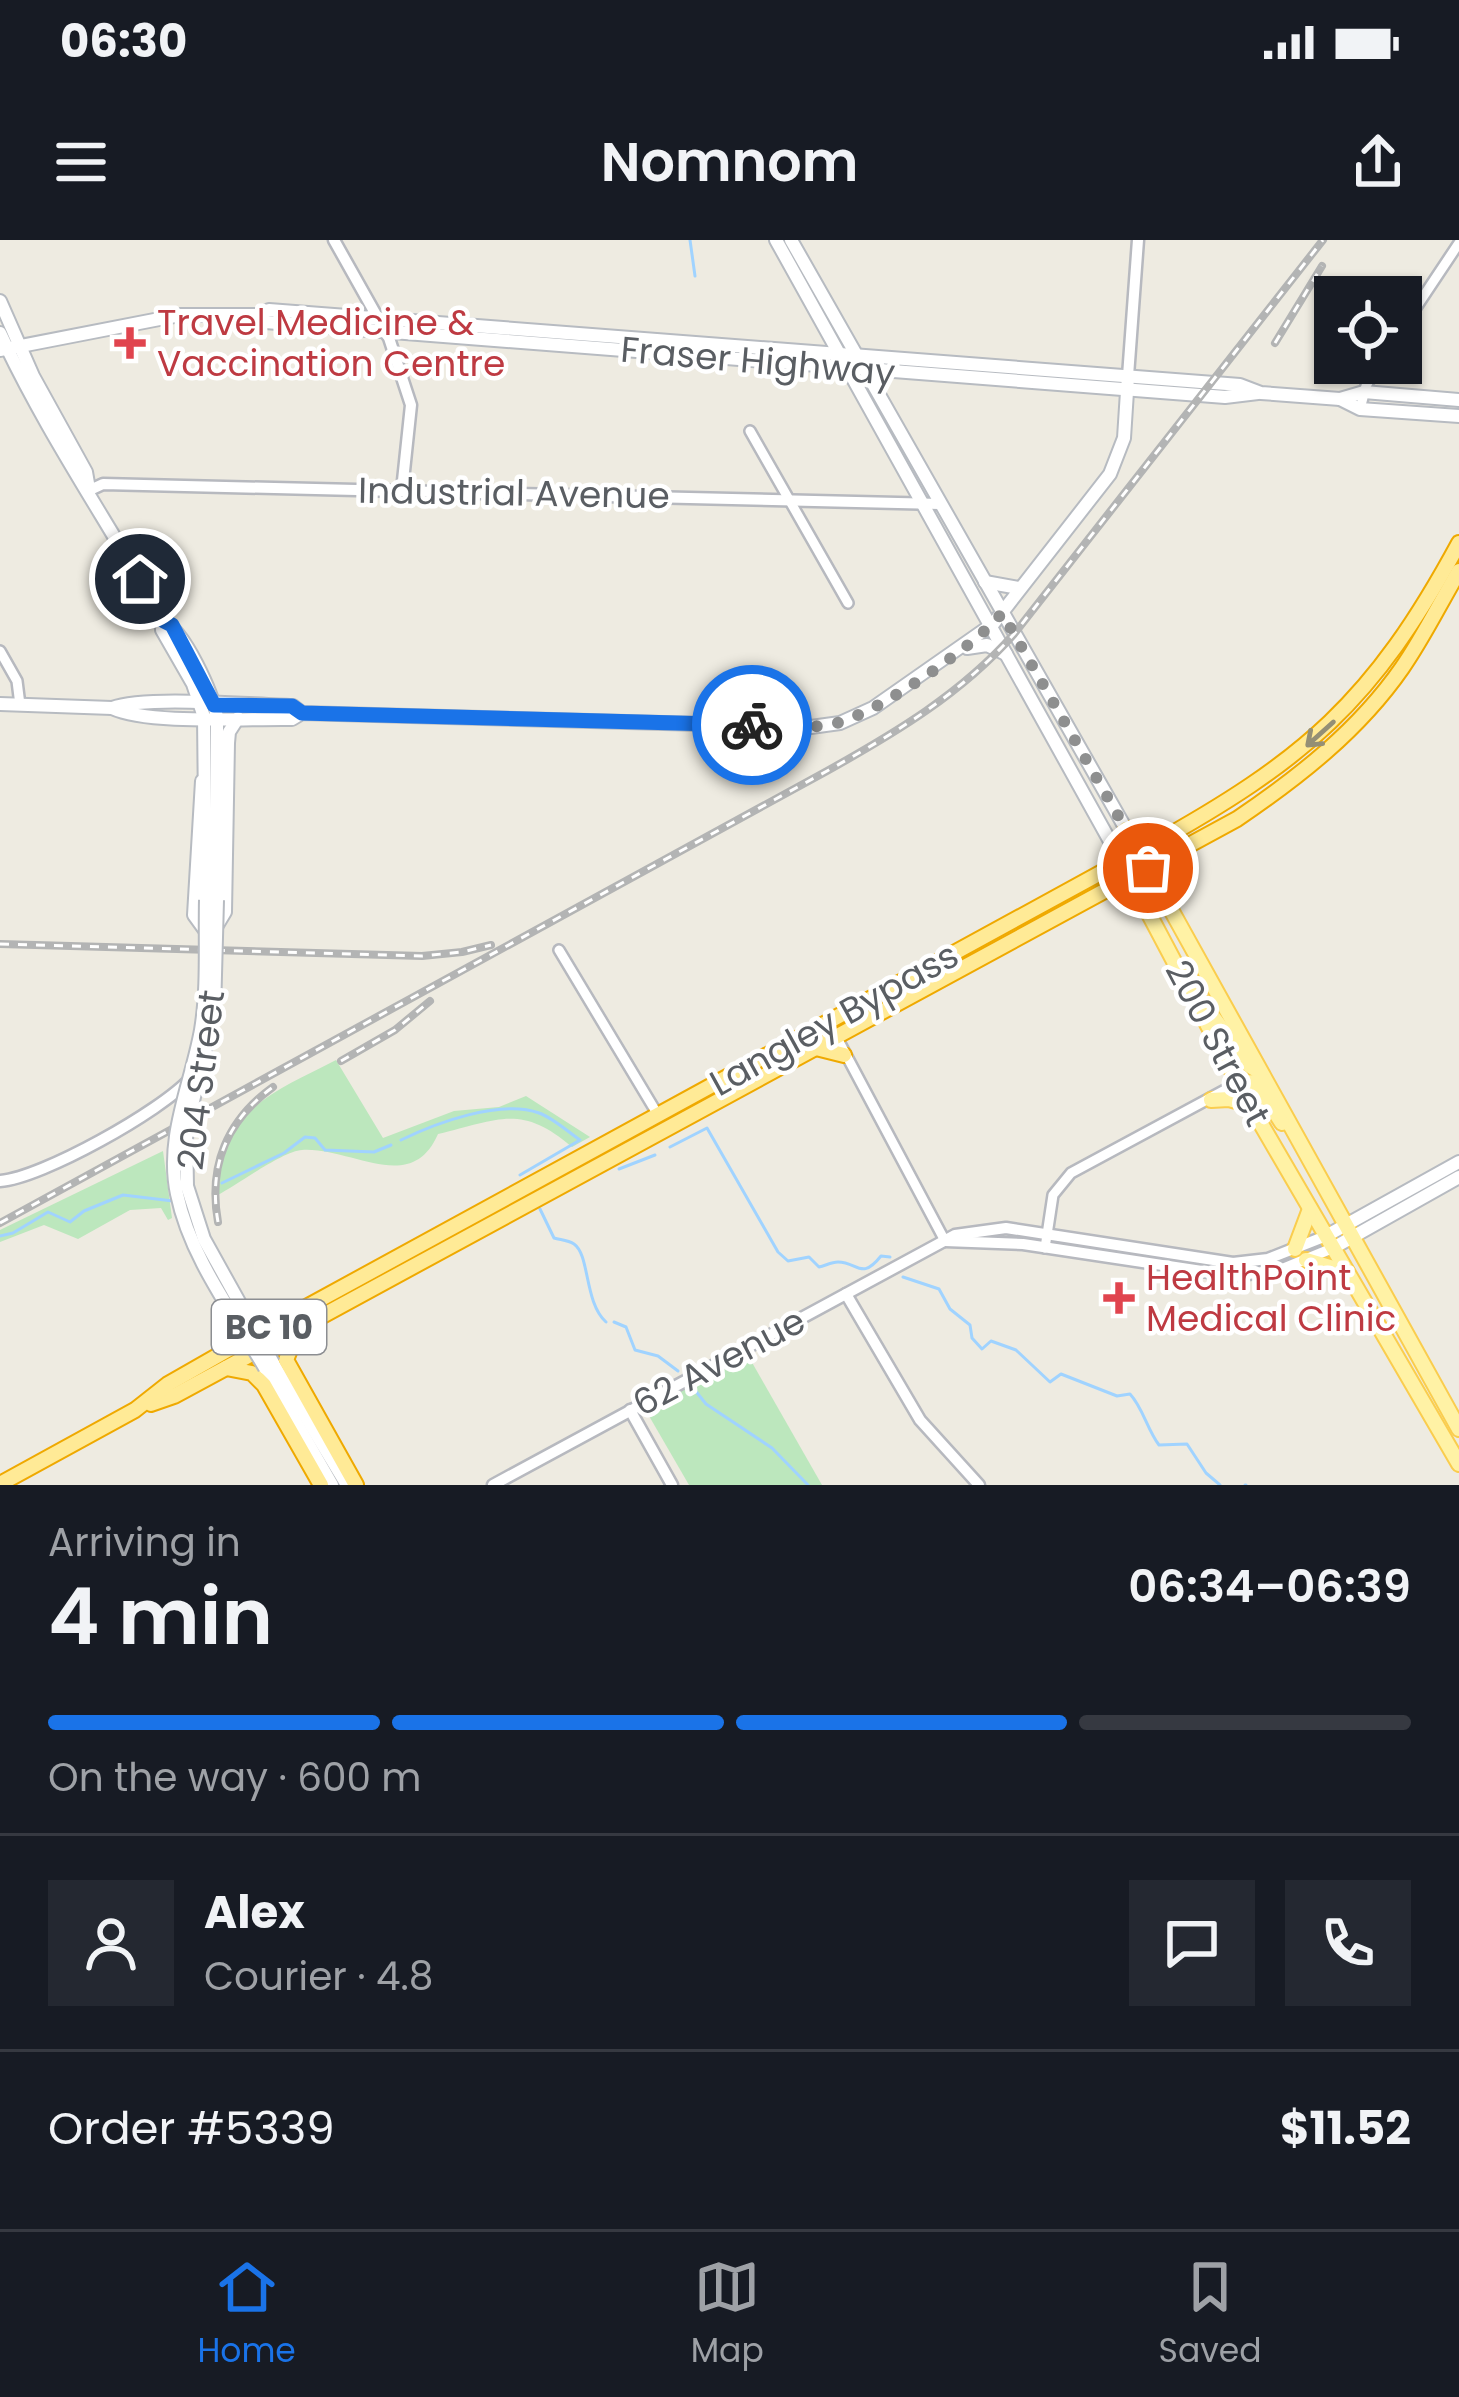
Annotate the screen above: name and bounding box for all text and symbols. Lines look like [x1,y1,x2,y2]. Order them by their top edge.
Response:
text: 06:30 [60,10,187,73]
text: Nomnom [601,124,858,200]
icon: menu [48,129,114,195]
icon: share [1345,129,1411,195]
map controls [1314,276,1422,384]
button: locate [1314,276,1422,384]
place label: Travel Medicine & Vaccination Centre [157,297,505,389]
street label: Fraser Highway [619,324,897,398]
marker: Travel Medicine & Vaccination Centre [114,327,146,359]
street label: Industrial Avenue [358,465,670,521]
pin [89,528,191,630]
icon: home [107,546,173,612]
courier [692,665,812,785]
icon: bike [719,692,785,758]
one-way arrow [1305,720,1336,747]
pin [1097,817,1199,919]
icon: bag [1115,835,1181,901]
street label: Langley Bypass [701,930,967,1108]
street label: 200 Street [1153,951,1283,1135]
street label: 204 Street [165,987,237,1173]
place label: HealthPoint Medical Clinic [1146,1252,1396,1344]
marker: HealthPoint Medical Clinic [1103,1282,1135,1314]
street label: 62 Avenue [624,1295,814,1429]
road number: BC 10 [212,1300,326,1354]
text: Arriving in [48,1515,241,1570]
text: 06:34–06:39 [1128,1555,1411,1618]
text: 4 min [48,1562,273,1671]
text: On the way · 600 m [48,1750,422,1805]
button: person [48,1880,174,2006]
button: chat [1129,1880,1255,2006]
button: phone [1285,1880,1411,2006]
text: Alex [204,1881,305,1944]
text: Courier · 4.8 [204,1949,433,2004]
text: Order #5339 [48,2097,335,2160]
text: $11.52 [1280,2097,1411,2160]
tab: Home [197,2254,296,2376]
tab: Map [691,2254,764,2376]
tab: Saved [1159,2254,1262,2376]

